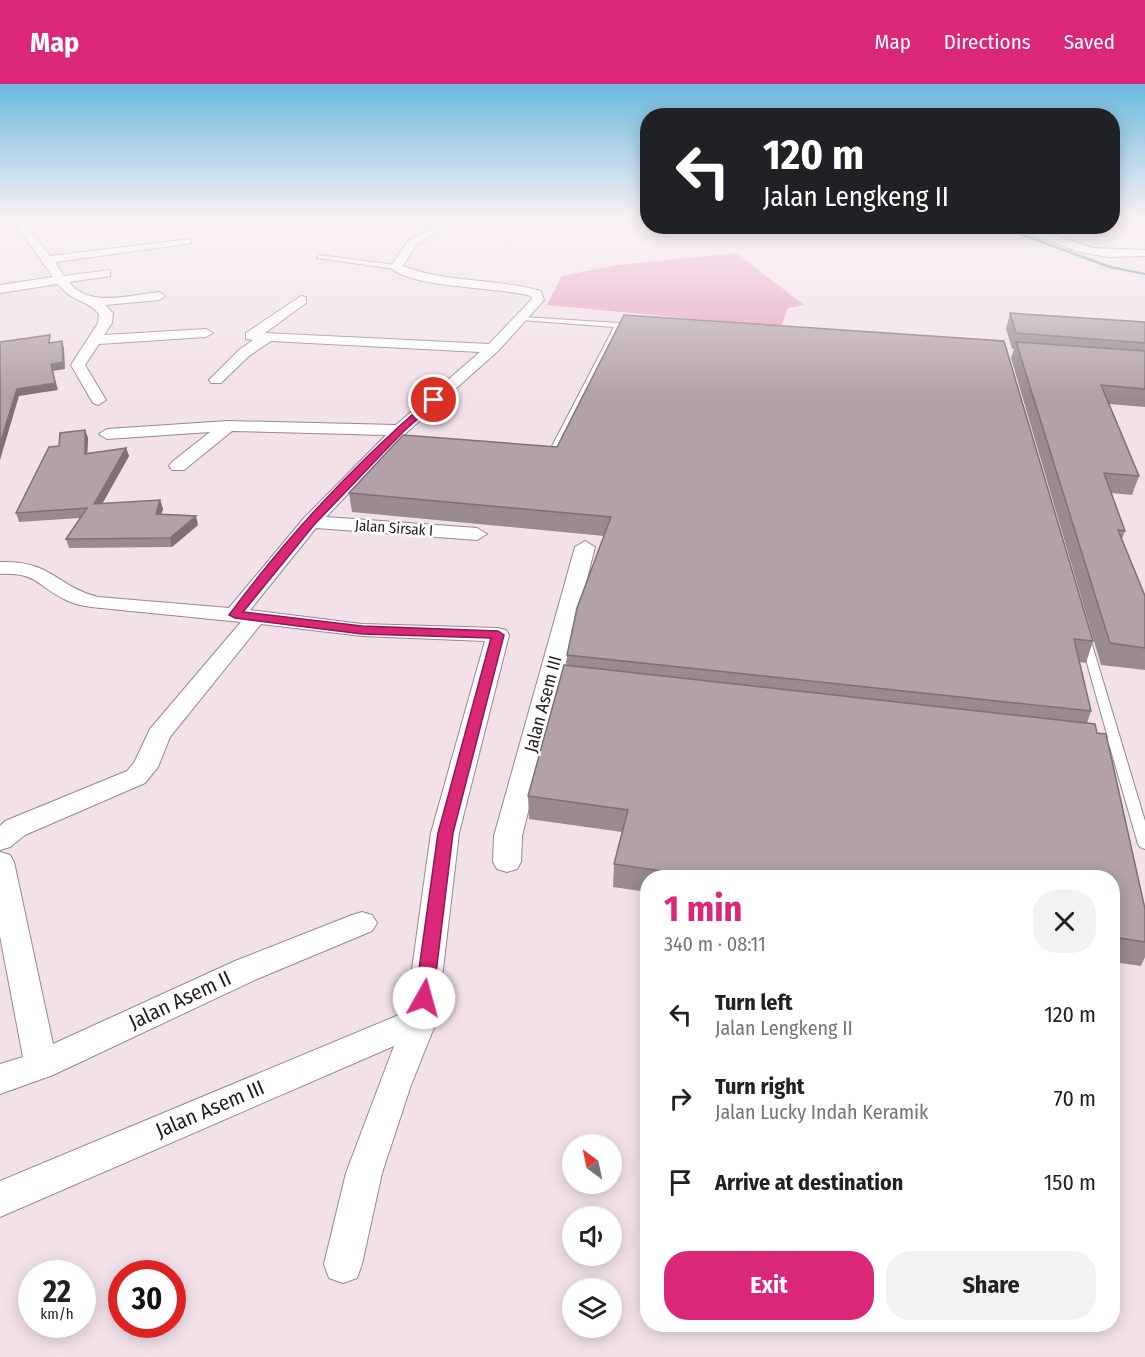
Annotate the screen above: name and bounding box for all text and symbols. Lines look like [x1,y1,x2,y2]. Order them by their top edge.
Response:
text: Map [30,26,79,59]
text: Map [874,29,911,55]
text: Directions [944,29,1031,55]
text: Saved [1064,29,1115,55]
text: 120 m [763,130,864,180]
icon: left [664,132,742,210]
text: Jalan Lengkeng II [763,181,949,213]
pin [408,374,459,425]
icon: arrive [417,383,450,416]
street label: Jalan Sirsak I [354,516,434,540]
street label: Jalan Asem III [520,653,566,755]
text: 1 min [664,887,742,931]
button: close [1033,890,1096,953]
text: 340 m · 08:11 [664,932,766,956]
street label: Jalan Asem II [125,965,235,1035]
position arrow [392,966,456,1030]
text: Turn left [715,989,793,1016]
icon: left [664,998,697,1031]
text: 120 m [1044,1001,1096,1028]
text: Jalan Lengkeng II [715,1016,853,1040]
text: Turn right [715,1073,804,1100]
street label: Jalan Asem III [152,1074,268,1144]
icon: right [664,1082,697,1115]
text: 70 m [1054,1085,1096,1112]
text: Jalan Lucky Indah Keramik [715,1100,928,1124]
north arrow [562,1134,622,1194]
map controls [562,1134,622,1338]
icon: arrive [664,1166,697,1199]
text: Arrive at destination [715,1169,903,1196]
text: 150 m [1044,1169,1096,1196]
button: sound [562,1206,622,1266]
button: Exit [664,1251,874,1320]
button: Share [886,1251,1096,1320]
speed limit sign: 30 [108,1260,186,1338]
text: 22 [43,1274,71,1310]
button: layers [562,1278,622,1338]
text: km/h [40,1305,74,1323]

